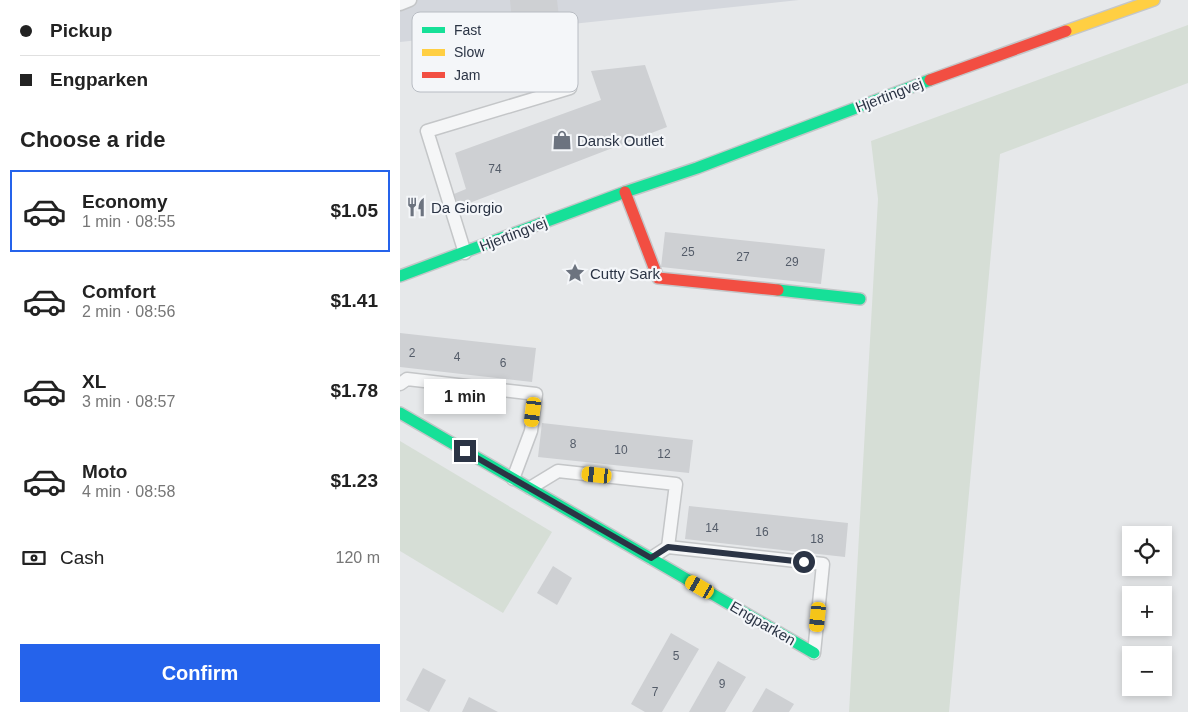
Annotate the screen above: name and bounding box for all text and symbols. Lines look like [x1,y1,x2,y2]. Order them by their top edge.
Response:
legend [412,12,578,92]
text: Pickup [50,20,112,41]
text: Fast [454,22,481,38]
text: Slow [454,44,485,60]
text: Jam [454,67,480,83]
text: Engparken [50,69,148,90]
street label: Hjertingvej [853,74,925,116]
text: Choose a ride [20,127,165,152]
shop icon: Dansk Outlet [551,129,573,151]
place label: Dansk Outlet [577,132,665,149]
house number: 74 [488,162,502,176]
icon: car [22,189,67,234]
text: Economy [82,191,168,212]
restaurant icon: Da Giorgio [405,196,427,218]
place label: Da Giorgio [431,199,503,216]
text: $1.05 [330,200,378,221]
text: 1 min · 08:55 [82,213,175,230]
street label: Hjertingvej [477,213,549,255]
house number: 25 [681,245,695,259]
house number: 27 [736,250,750,264]
house number: 29 [785,255,799,269]
place icon: Cutty Sark [564,262,586,284]
place label: Cutty Sark [590,265,661,282]
icon: car [22,279,67,324]
text: Comfort [82,281,156,302]
text: $1.41 [330,290,378,311]
text: 2 min · 08:56 [82,303,175,320]
house number: 2 [409,346,416,360]
house number: 4 [454,350,461,364]
house number: 6 [500,356,507,370]
icon: car [22,369,67,414]
text: XL [82,371,106,392]
callout: 1 min [424,378,506,414]
text: $1.78 [330,380,378,401]
text: 1 min [444,388,486,405]
text: 3 min · 08:57 [82,393,175,410]
car [523,396,542,428]
house number: 8 [570,437,577,451]
route end [454,440,476,462]
house number: 10 [614,443,628,457]
house number: 12 [657,447,671,461]
icon: car [22,459,67,504]
text: Moto [82,461,127,482]
car [581,466,612,484]
text: $1.23 [330,470,378,491]
text: 4 min · 08:58 [82,483,175,500]
house number: 14 [705,521,719,535]
house number: 16 [755,525,769,539]
map controls [1122,526,1172,696]
button: locate [1122,526,1172,576]
house number: 18 [810,532,824,546]
icon: cash [20,544,48,572]
text: Cash [60,547,104,568]
text: 120 m [336,549,380,566]
route start [793,551,815,573]
car [683,573,716,601]
button: + [1122,586,1172,636]
street label: Engparken [727,597,799,649]
car [808,601,827,633]
button: Confirm [20,644,380,702]
button: − [1122,646,1172,696]
house number: 5 [673,649,680,663]
house number: 9 [719,677,726,691]
house number: 7 [652,685,659,699]

